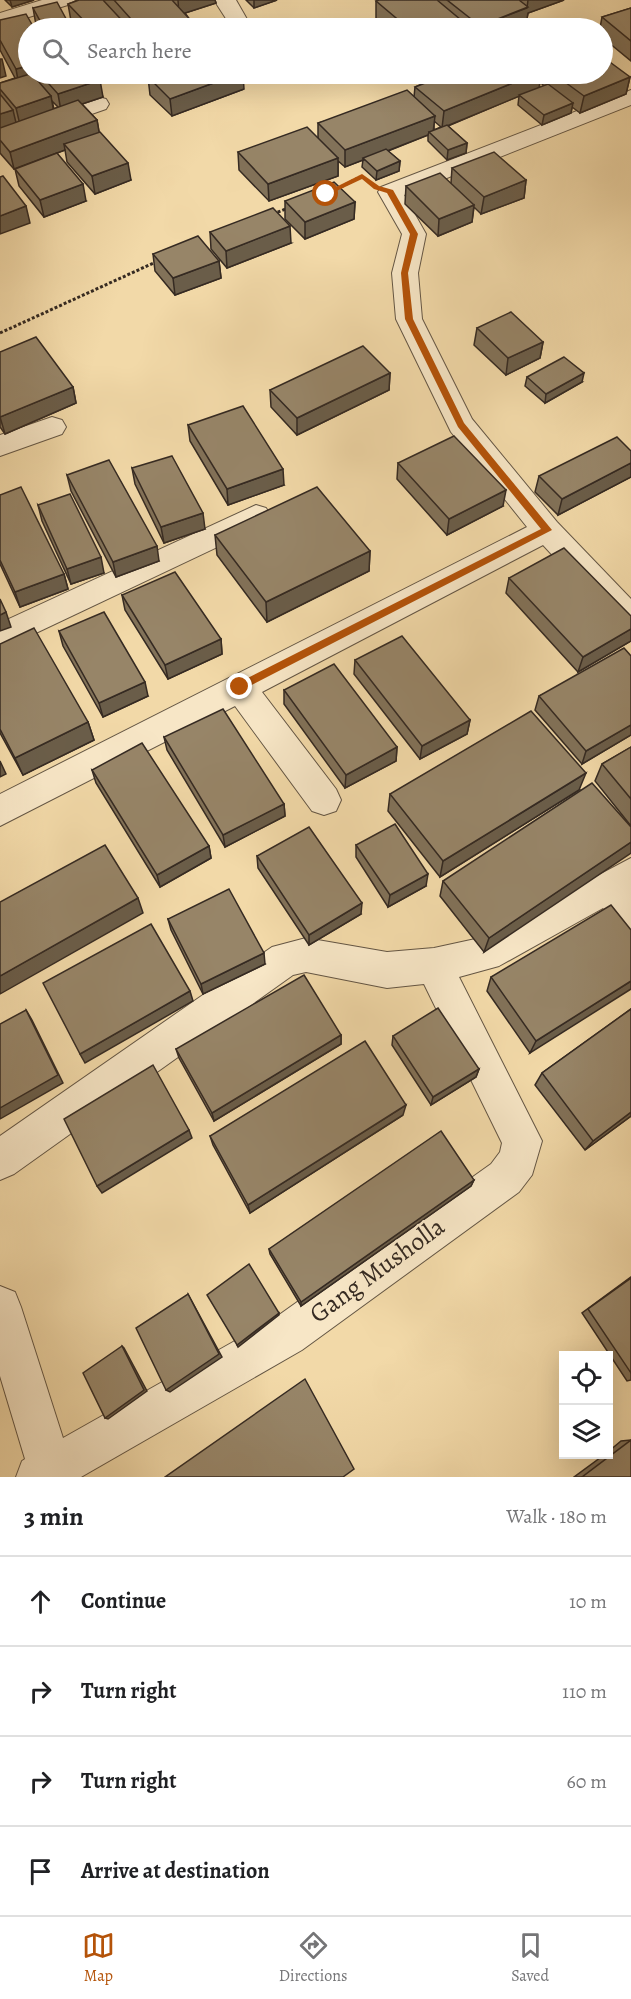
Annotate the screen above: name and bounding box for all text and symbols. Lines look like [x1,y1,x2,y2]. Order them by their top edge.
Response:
search box [18,18,613,84]
icon: search [39,35,72,68]
text: Search here [87,36,192,66]
route start [312,180,338,206]
route end [226,673,252,699]
street label: Gang Musholla [302,1209,452,1331]
map controls [559,1351,613,1459]
button: locate [559,1351,613,1405]
button: layers [559,1405,613,1459]
text: 3 min [24,1499,84,1534]
text: Walk · 180 m [506,1503,607,1530]
icon: ahead [24,1585,57,1618]
text: Continue [81,1586,166,1616]
text: 10 m [569,1588,607,1615]
icon: right [24,1675,57,1708]
text: Turn right [81,1676,177,1706]
text: 110 m [562,1678,607,1705]
icon: right [24,1765,57,1798]
text: Turn right [81,1766,177,1796]
text: 60 m [567,1768,607,1795]
icon: arrive [24,1855,57,1888]
text: Arrive at destination [81,1856,270,1886]
tab: Map [82,1929,115,1987]
tab: Directions [279,1929,347,1987]
tab: Saved [511,1929,549,1987]

